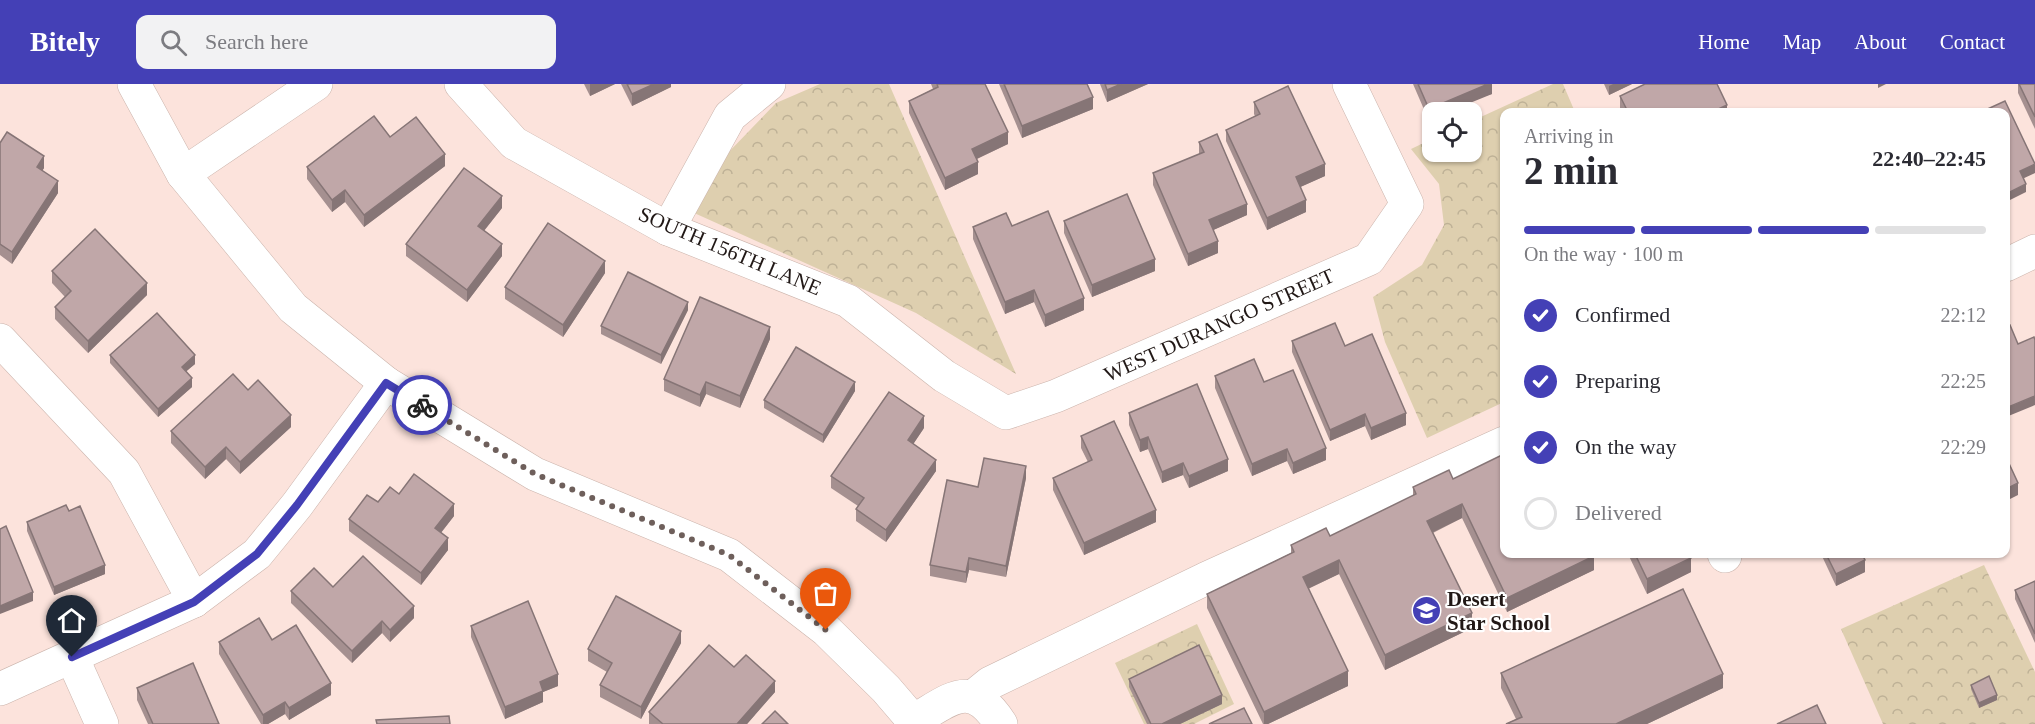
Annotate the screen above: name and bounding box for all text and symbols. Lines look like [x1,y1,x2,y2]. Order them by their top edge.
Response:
search box [136,15,556,69]
text: Bitely [30,26,100,57]
icon: search [157,26,190,59]
text: Search here [205,29,308,54]
text: Home [1698,30,1750,54]
text: Map [1783,30,1821,54]
text: About [1854,30,1907,54]
text: Contact [1940,30,2005,54]
map controls [1422,102,1482,162]
button: locate [1422,102,1482,162]
text: Arriving in [1524,125,1613,147]
text: 22:40–22:45 [1872,146,1986,171]
text: 2 min [1524,149,1618,192]
street label: SOUTH 156TH LANE [635,202,825,300]
text: On the way · 100 m [1524,243,1683,265]
street label: WEST DURANGO STREET [1100,263,1338,387]
icon: check [1524,299,1557,332]
text: Confirmed [1575,302,1670,327]
text: 22:12 [1940,304,1986,326]
icon: check [1524,365,1557,398]
text: Preparing [1575,368,1661,393]
text: 22:25 [1940,370,1986,392]
courier [392,375,452,435]
icon: bike [406,389,439,422]
icon: check [1524,431,1557,464]
text: On the way [1575,434,1676,459]
text: 22:29 [1940,436,1986,458]
text: Delivered [1575,500,1662,525]
pin [800,568,851,630]
icon: bag [809,577,842,610]
place label: Desert Star School [1447,587,1550,635]
pin [46,595,97,657]
school or university icon: Desert Star School [1410,595,1442,627]
icon: home [55,604,88,637]

